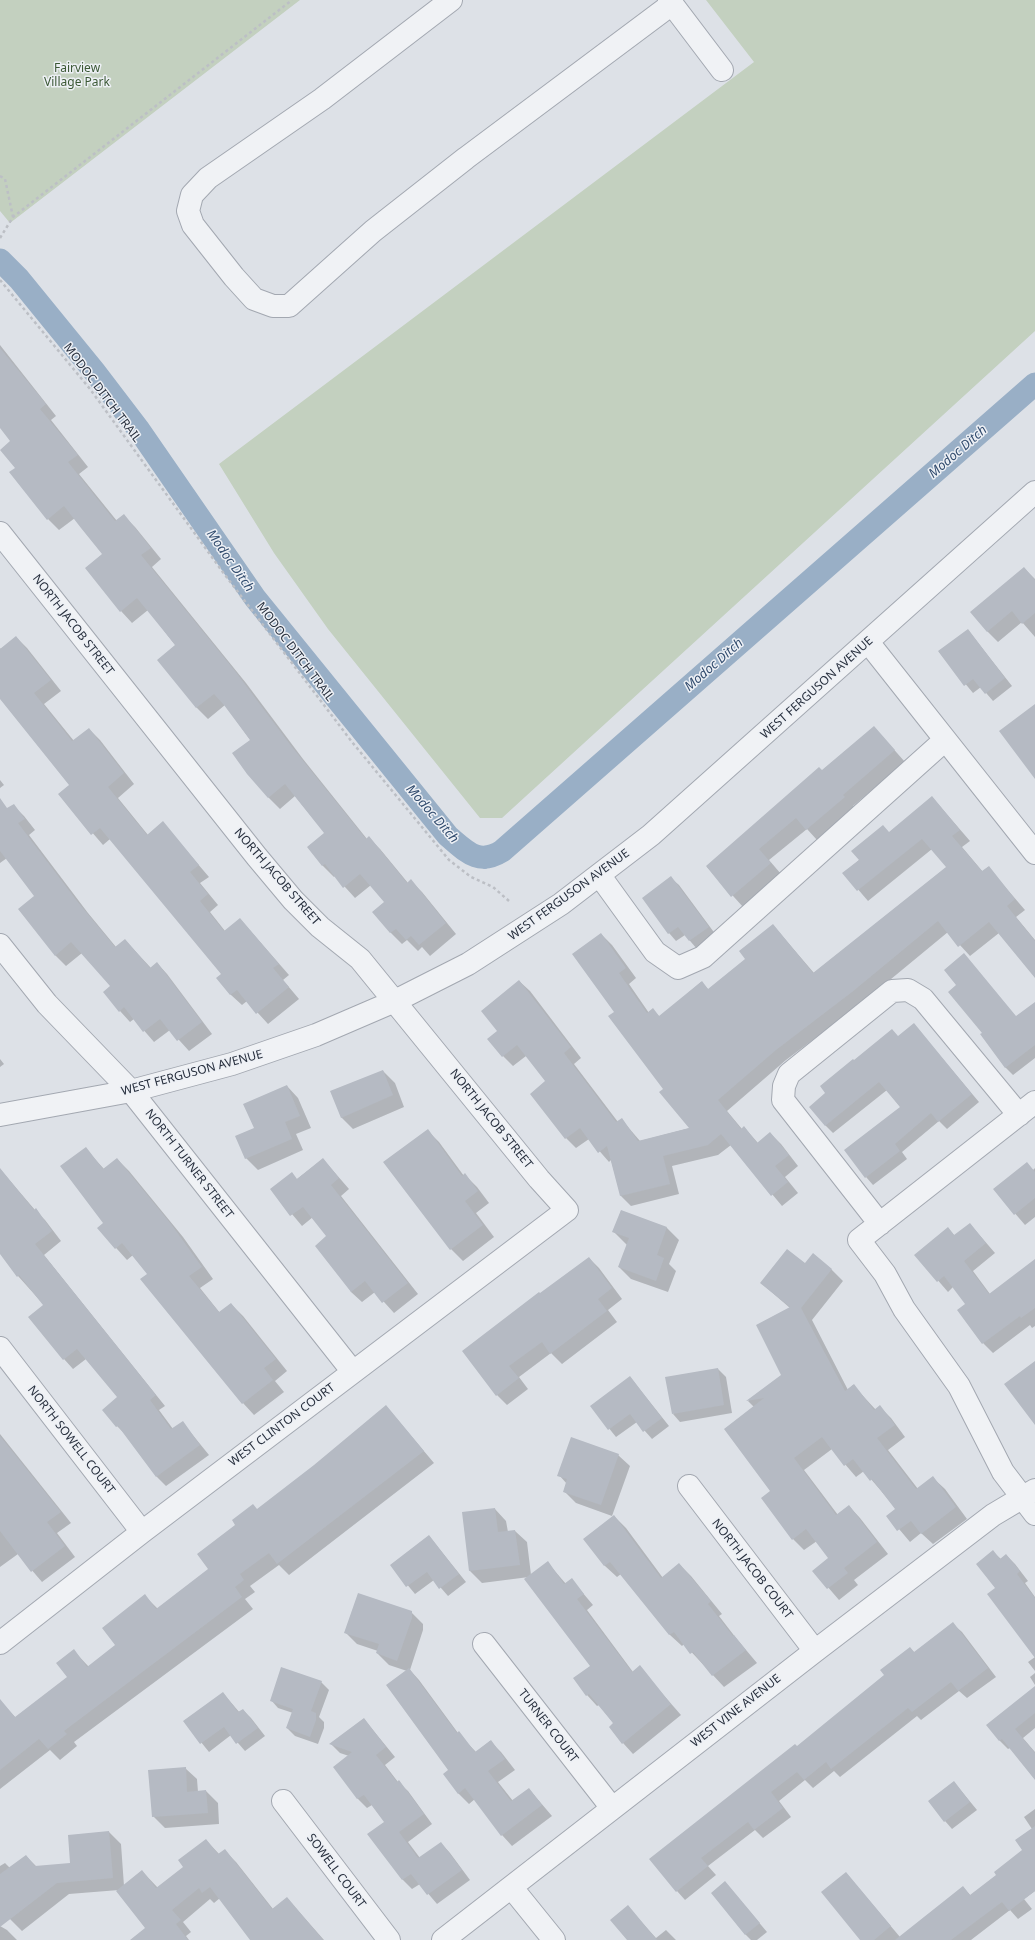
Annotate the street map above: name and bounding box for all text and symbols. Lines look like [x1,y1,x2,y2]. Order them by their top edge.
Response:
park label: Fairview Village Park [44,62,110,90]
street label: MODOC DITCH TRAIL [60,341,144,445]
water label: Modoc Ditch [926,422,990,482]
water label: Modoc Ditch [203,527,257,595]
street label: NORTH JACOB STREET [29,572,117,678]
street label: MODOC DITCH TRAIL [253,600,337,704]
street label: WEST FERGUSON AVENUE [758,634,876,742]
water label: Modoc Ditch [682,635,746,695]
water label: Modoc Ditch [402,782,462,846]
street label: NORTH JACOB STREET [231,826,323,928]
street label: WEST FERGUSON AVENUE [506,846,632,944]
street label: WEST FERGUSON AVENUE [120,1047,264,1099]
street label: NORTH JACOB STREET [446,1066,536,1172]
street label: NORTH TURNER STREET [142,1107,236,1221]
street label: WEST CLINTON COURT [226,1380,338,1470]
street label: NORTH SOWELL COURT [24,1383,118,1497]
street label: NORTH JACOB COURT [709,1516,795,1622]
street label: WEST VINE AVENUE [688,1671,784,1751]
street label: TURNER COURT [515,1687,581,1765]
street label: SOWELL COURT [303,1831,369,1911]

